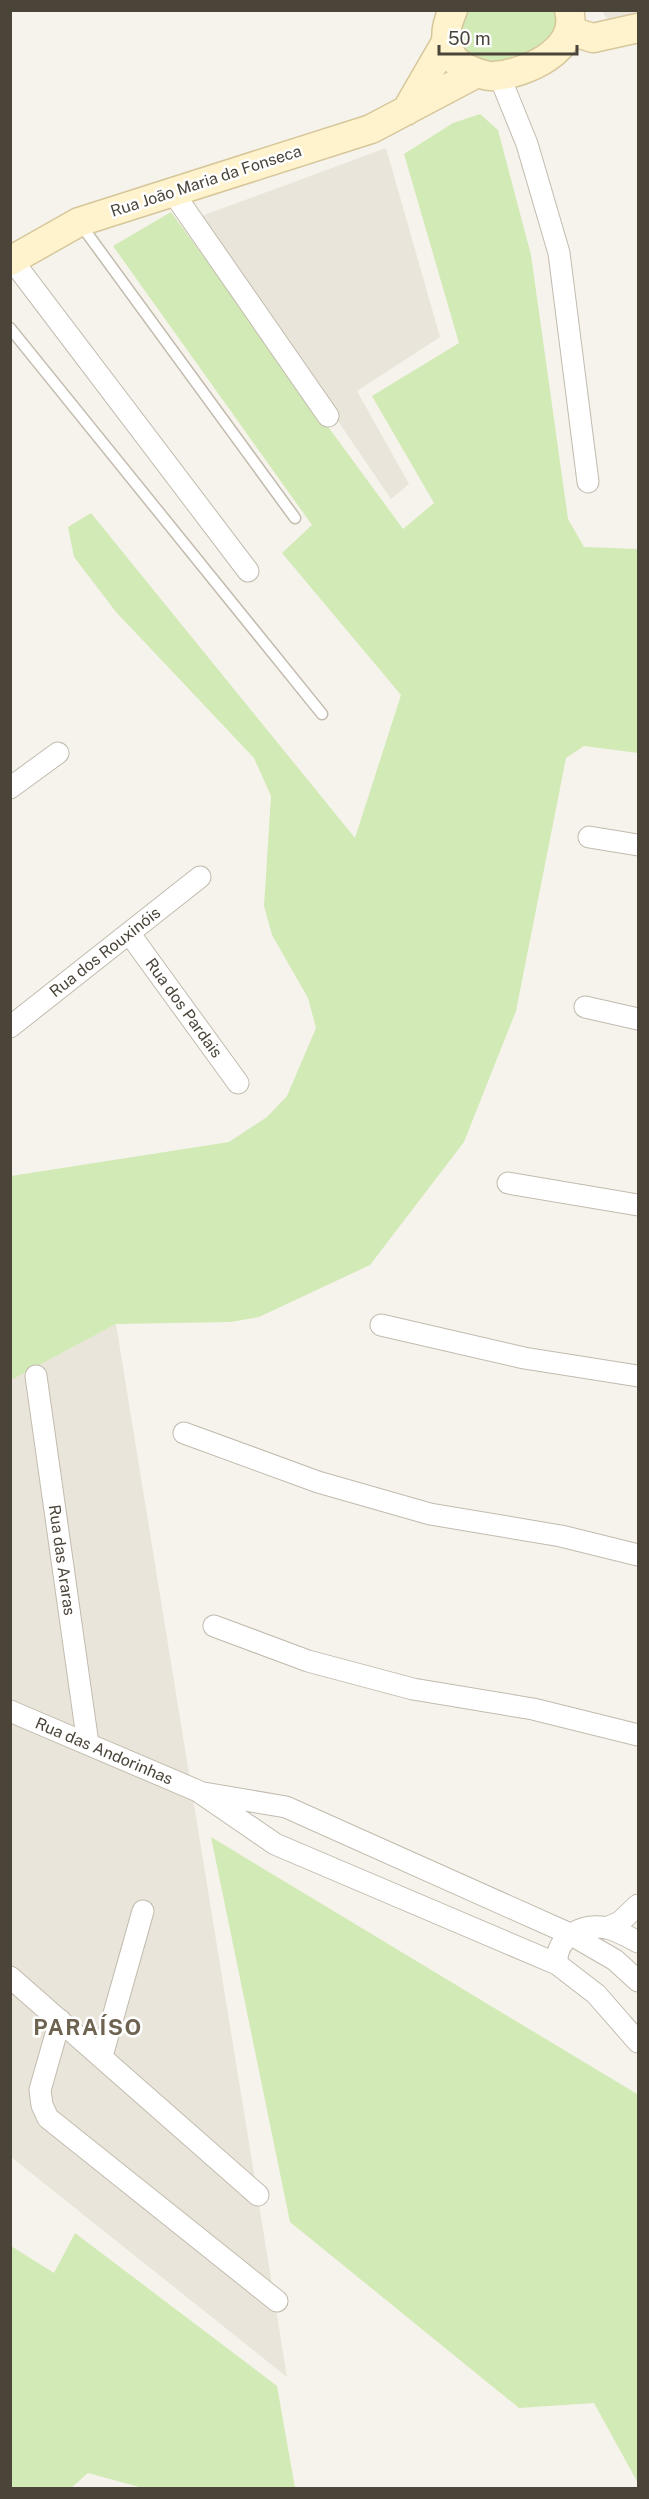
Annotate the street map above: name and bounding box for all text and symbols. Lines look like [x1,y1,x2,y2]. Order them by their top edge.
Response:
scale bar [439,18,577,56]
text: 50 m [448,28,491,49]
street label: Rua João Maria da Fonseca [108,141,304,221]
street label: Rua dos Rouxinóis [46,903,164,1001]
street label: Rua dos Pardais [142,955,226,1061]
street label: Rua das Araras [45,1503,79,1617]
street label: Rua das Andorinhas [32,1713,176,1789]
district label: PARAÍSO [33,2014,143,2040]

